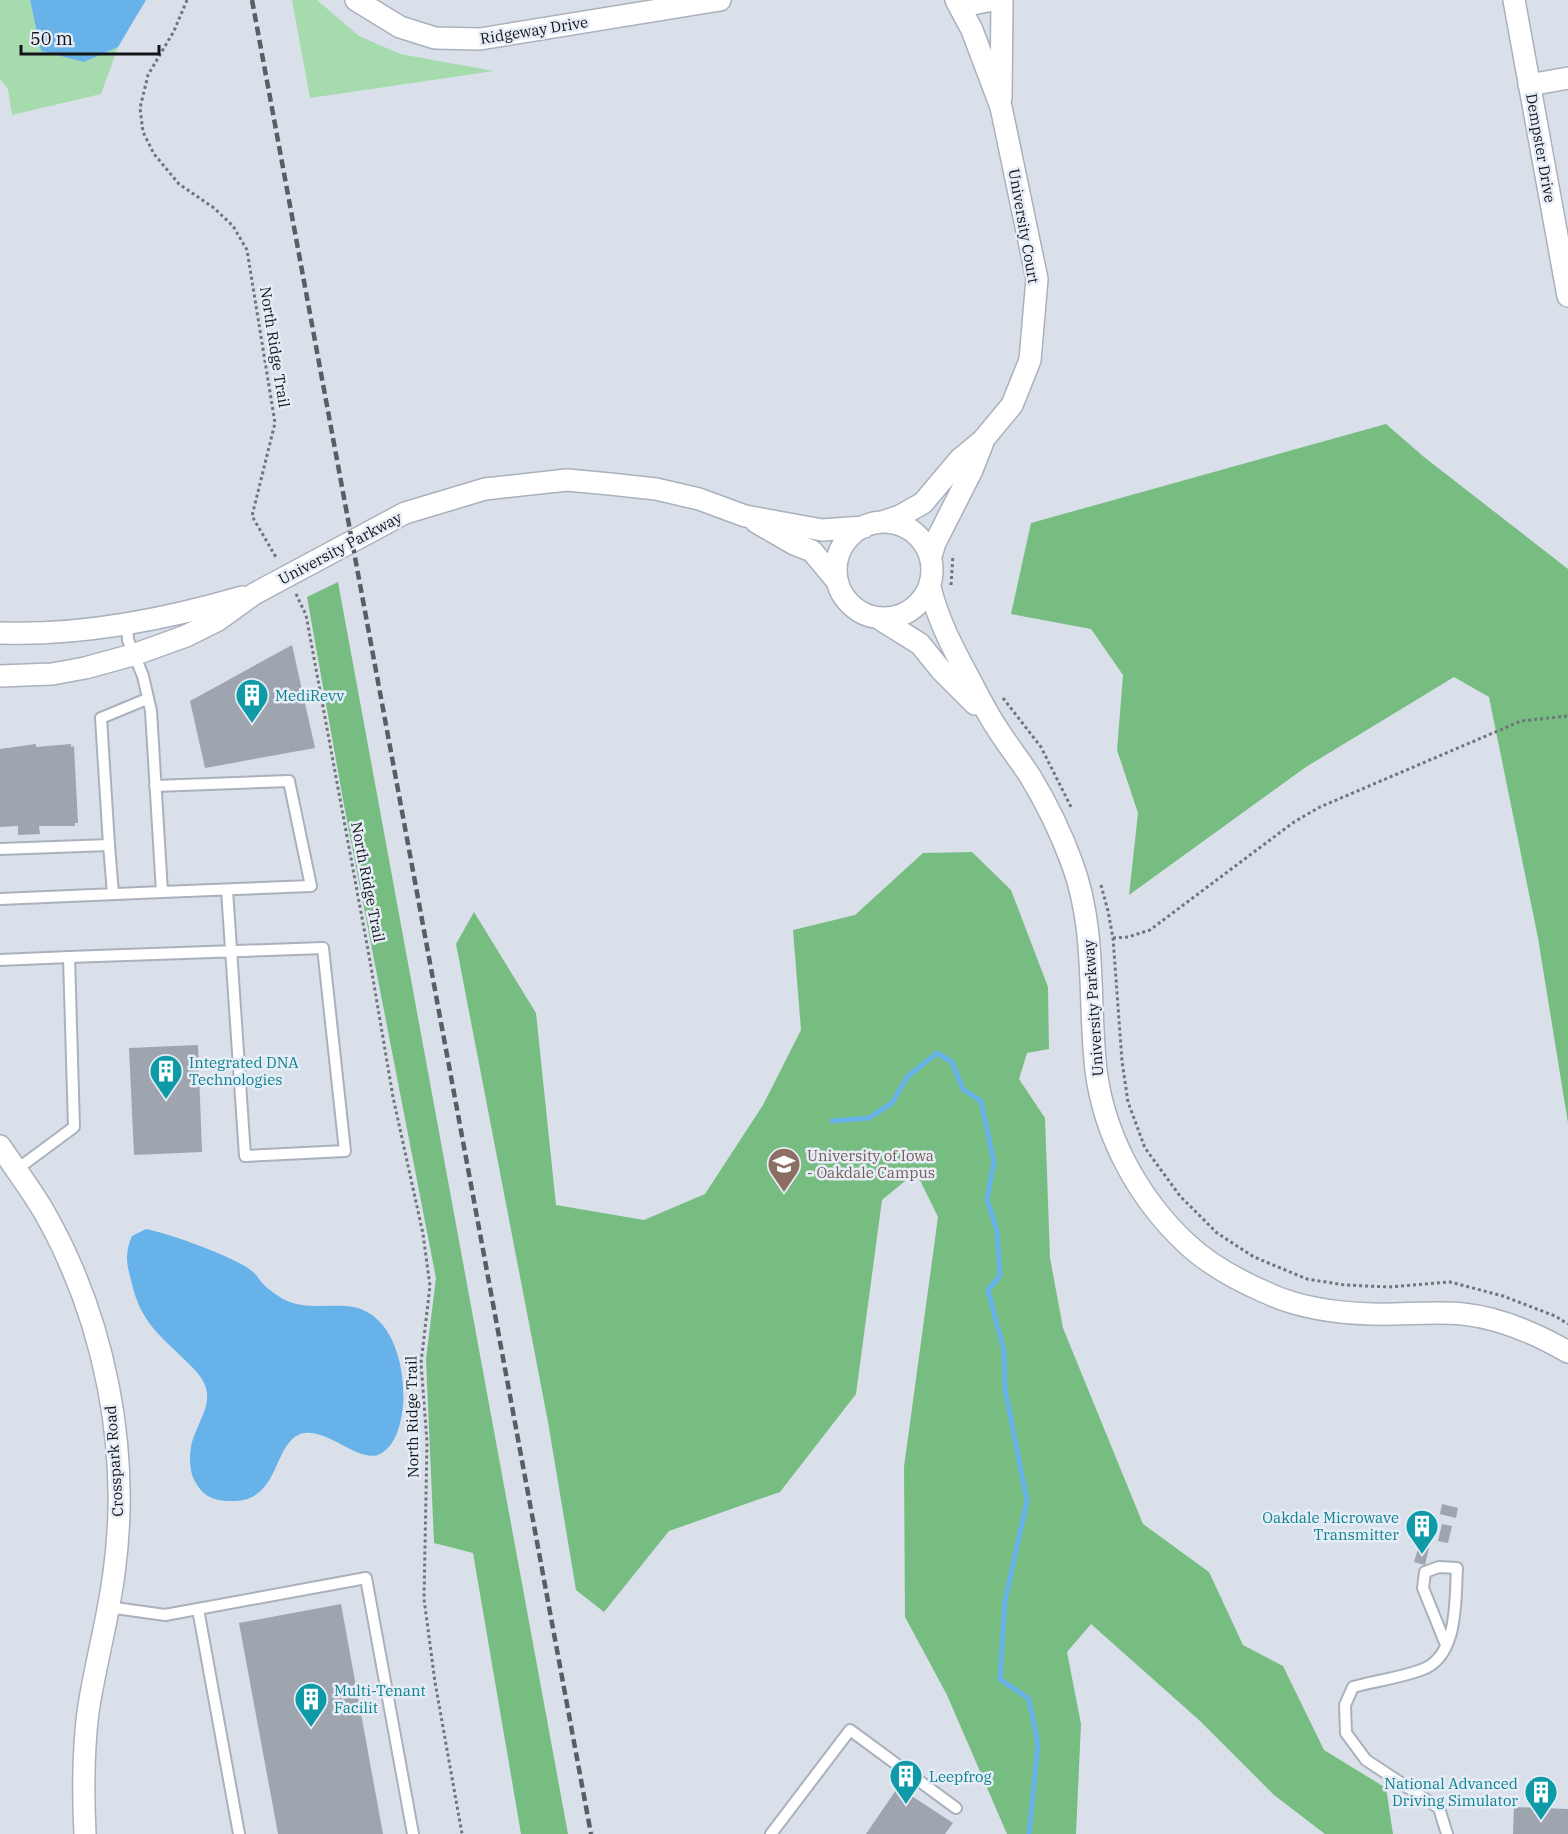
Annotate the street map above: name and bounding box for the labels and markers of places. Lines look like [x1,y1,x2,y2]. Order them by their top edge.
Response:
building icon: MediRevv [234,677,270,724]
place label: MediRevv [275,686,344,705]
building icon: Integrated DNA Technologies [148,1053,184,1100]
place label: Integrated DNA Technologies [189,1053,299,1089]
school or university icon: University of Iowa - Oakdale Campus [766,1146,802,1193]
place label: University of Iowa - Oakdale Campus [807,1146,935,1182]
place label: Oakdale Microwave Transmitter [1262,1508,1399,1544]
building icon: Oakdale Microwave Transmitter [1404,1508,1440,1555]
building icon: Multi-Tenant Facilit [293,1681,329,1728]
place label: Multi-Tenant Facilit [334,1681,426,1717]
building icon: Leepfrog [888,1758,924,1805]
place label: Leepfrog [929,1767,992,1786]
place label: National Advanced Driving Simulator [1384,1774,1518,1810]
building icon: National Advanced Driving Simulator [1523,1774,1559,1821]

